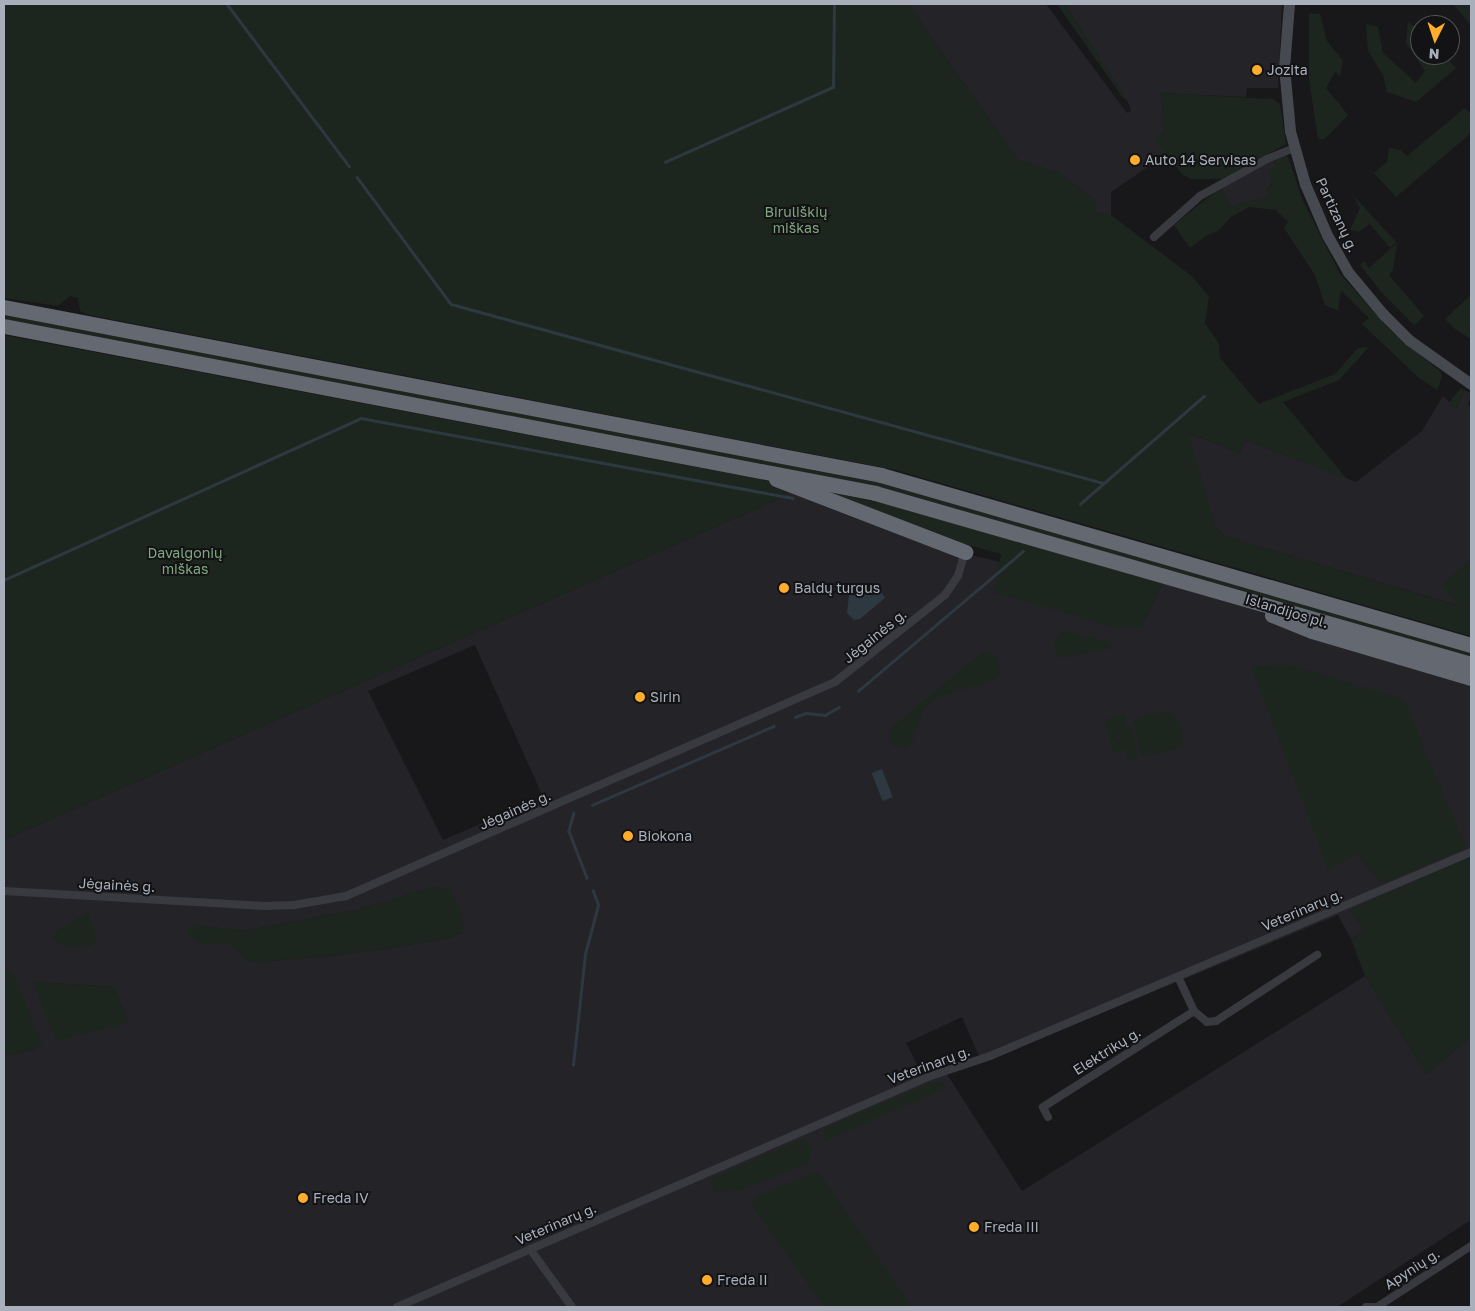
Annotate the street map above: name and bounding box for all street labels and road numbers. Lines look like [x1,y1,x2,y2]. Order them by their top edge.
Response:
street label: Partizanų g. [1312,175,1362,255]
street label: Islandijos pl. [1243,590,1331,632]
street label: Jėgainės g. [840,605,910,667]
street label: Jėgainės g. [477,787,553,833]
street label: Jėgainės g. [78,875,156,895]
street label: Veterinarų g. [1259,885,1345,935]
street label: Elektrikų g. [1070,1024,1144,1078]
street label: Veterinarų g. [886,1042,972,1088]
street label: Veterinarų g. [513,1199,599,1249]
street label: Apynių g. [1381,1245,1443,1293]

